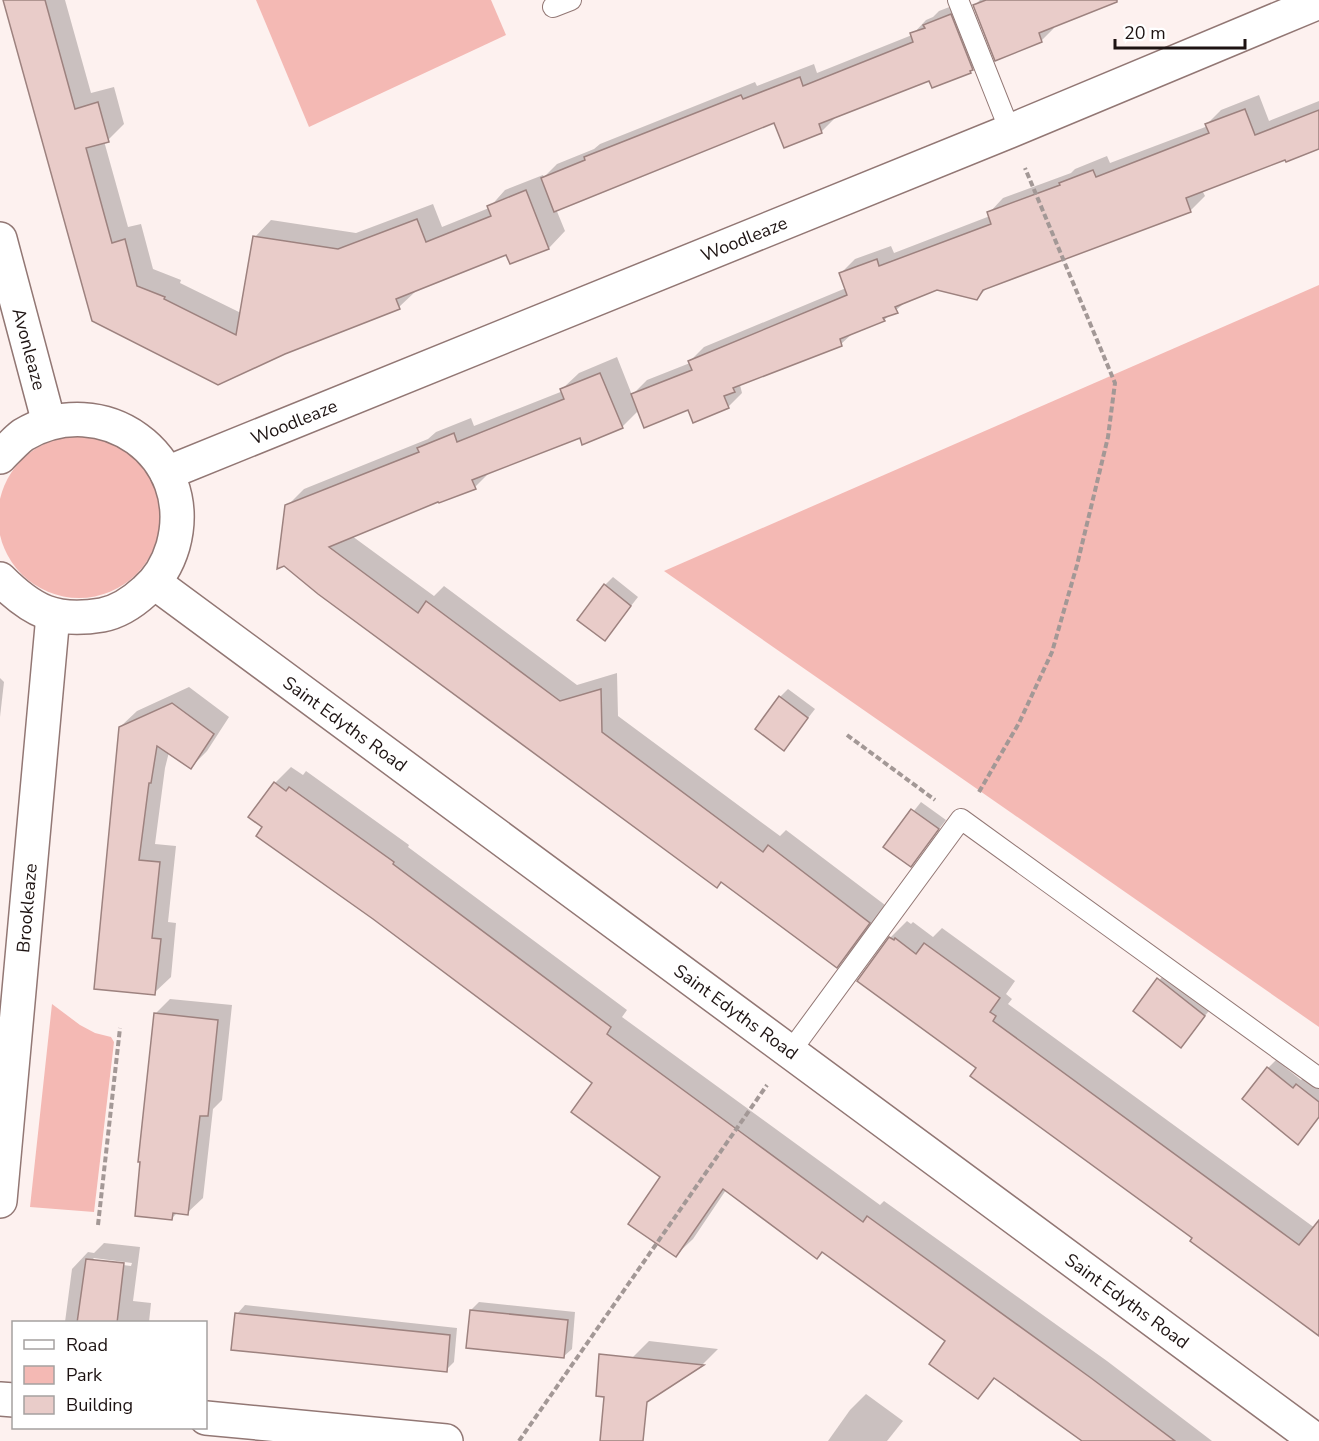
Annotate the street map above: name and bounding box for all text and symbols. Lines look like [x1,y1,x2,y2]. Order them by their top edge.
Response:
scale bar [1115,12,1246,50]
text: 20 m [1124,21,1166,45]
street label: Woodleaze [697,211,791,267]
street label: Avonleaze [7,305,51,393]
street label: Woodleaze [247,394,341,450]
street label: Saint Edyths Road [278,671,412,777]
street label: Brookleaze [11,862,43,954]
street label: Saint Edyths Road [669,959,803,1065]
street label: Saint Edyths Road [1060,1248,1194,1354]
legend [12,1321,207,1429]
text: Road [66,1333,108,1357]
text: Park [66,1363,103,1387]
text: Building [66,1393,133,1417]

